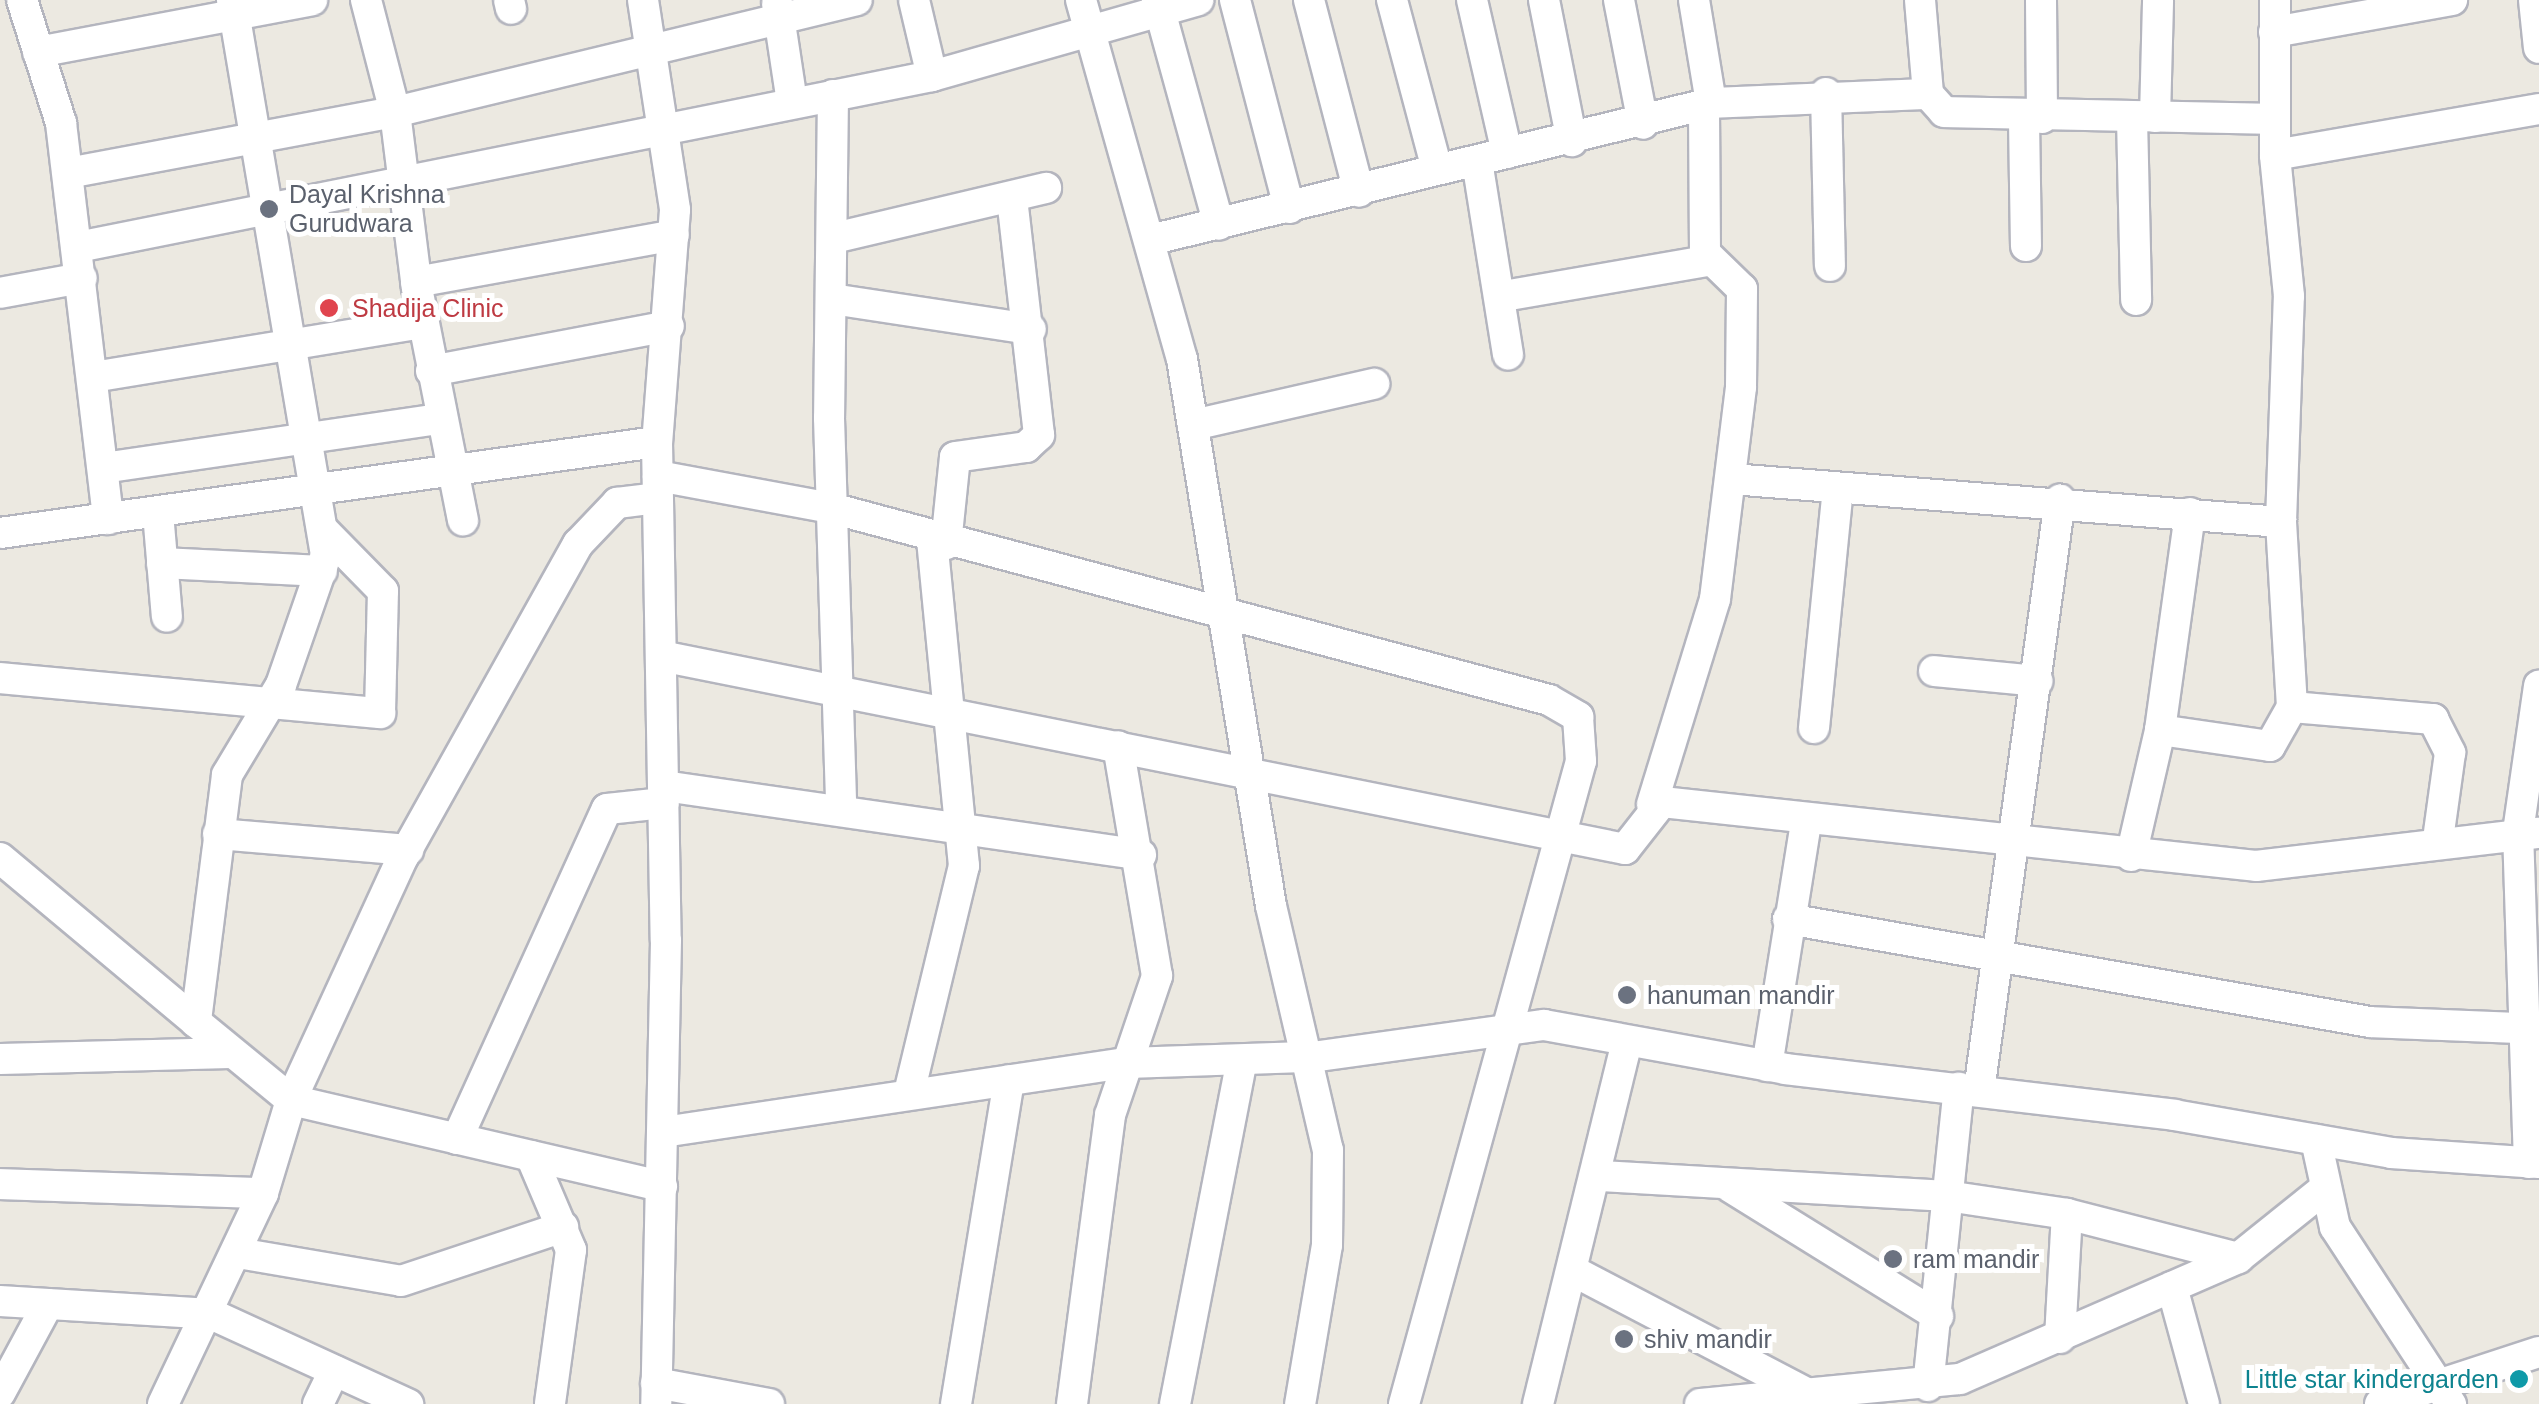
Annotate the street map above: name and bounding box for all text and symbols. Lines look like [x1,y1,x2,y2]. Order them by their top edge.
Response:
place label: Dayal Krishna Gurudwara [289,180,445,239]
marker: Dayal Krishna Gurudwara [258,198,280,220]
place label: Shadija Clinic [352,293,503,323]
marker: Shadija Clinic [316,295,342,321]
place label: hanuman mandir [1647,980,1835,1010]
marker: hanuman mandir [1616,984,1638,1006]
place label: ram mandir [1913,1244,2039,1274]
marker: ram mandir [1882,1248,1904,1270]
place label: shiv mandir [1644,1324,1772,1354]
marker: shiv mandir [1613,1328,1635,1350]
place label: Little star kindergarden [2245,1364,2499,1394]
marker: Little star kindergarden [2508,1368,2530,1390]

